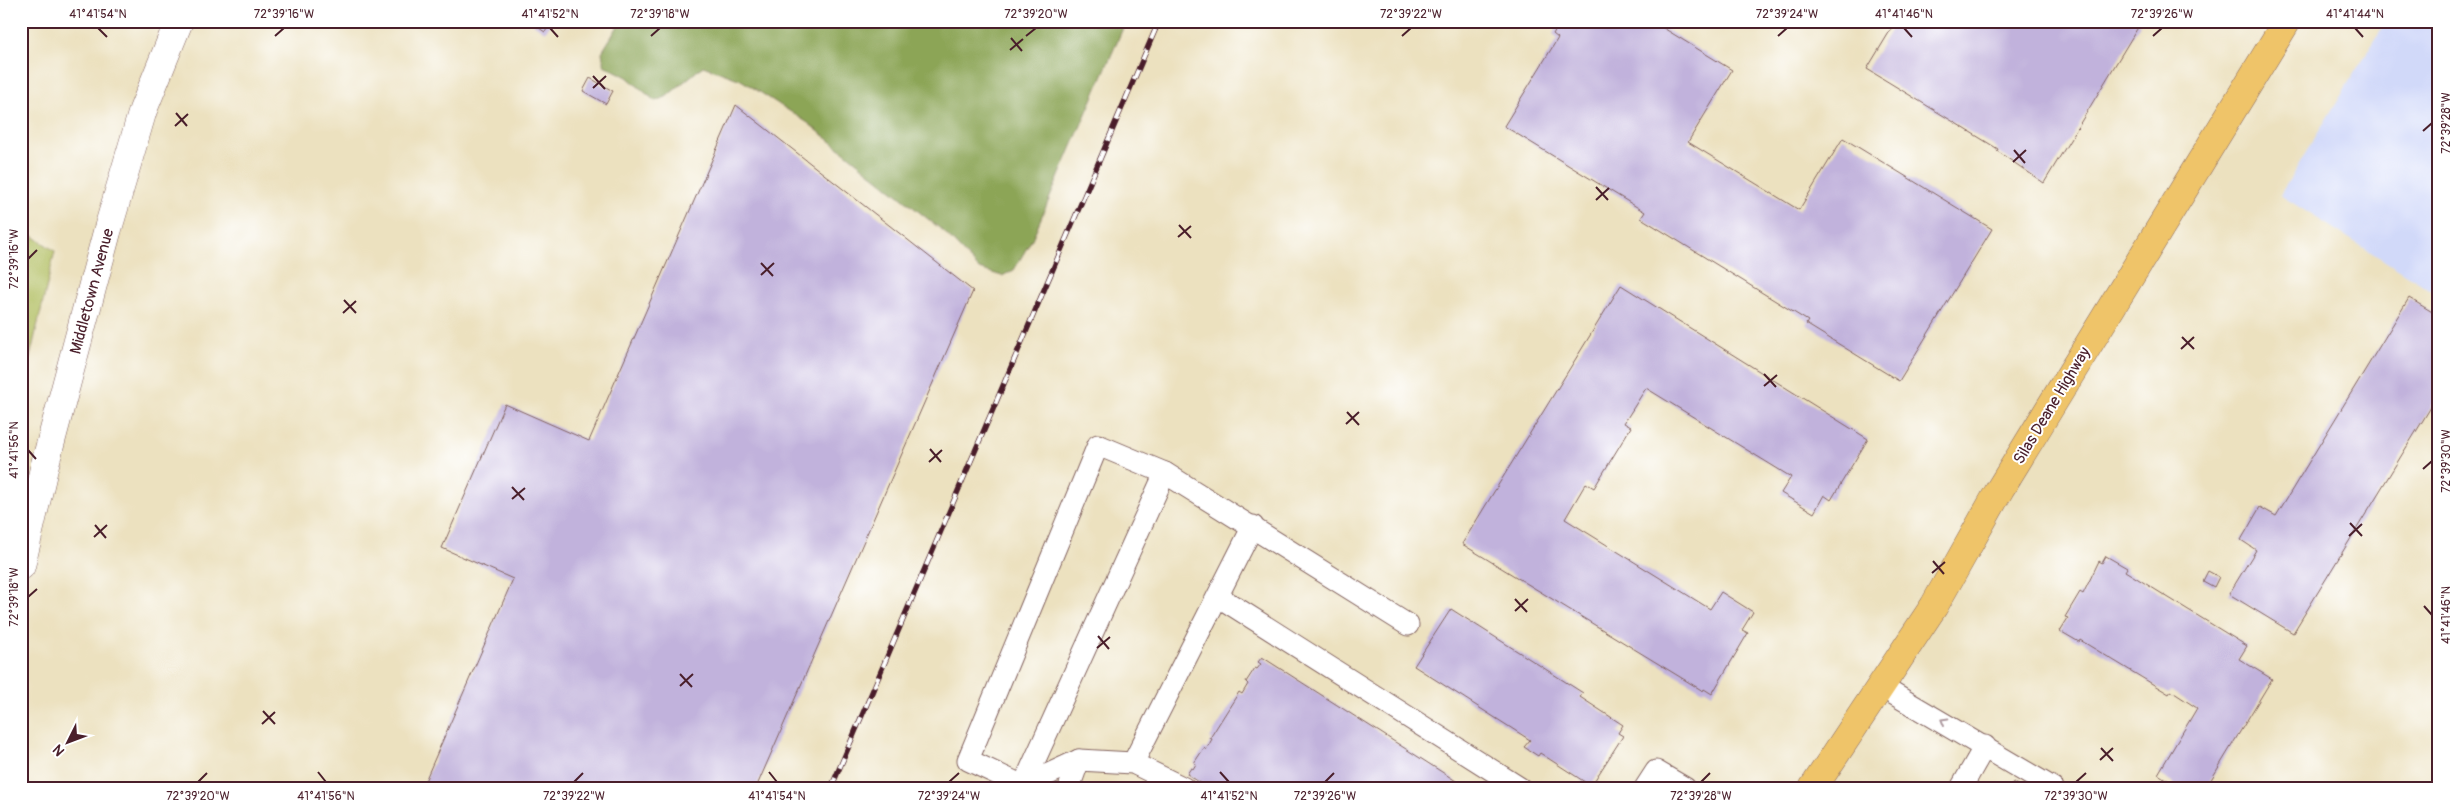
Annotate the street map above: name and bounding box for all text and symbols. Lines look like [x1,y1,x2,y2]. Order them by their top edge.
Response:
text: 41°41'54"N [69,7,127,22]
text: 72°39'16"W [254,7,314,22]
text: 41°41'52"N [521,7,579,22]
text: 72°39'18"W [630,7,690,22]
text: 72°39'20"W [1004,7,1068,22]
text: 72°39'22"W [1380,7,1442,22]
text: 72°39'24"W [1756,7,1818,22]
text: 41°41'46"N [1875,7,1933,22]
text: 72°39'26"W [2131,7,2193,22]
text: 41°41'44"N [2326,7,2384,22]
text: 72°39'28"W [2439,92,2454,154]
street label: Middletown Avenue [66,226,118,356]
text: 72°39'16"W [7,229,22,289]
street label: Silas Deane Highway [2009,343,2095,468]
text: 41°41'56"N [7,421,22,479]
text: 72°39'30"W [2439,429,2454,493]
text: 72°39'18"W [7,567,22,627]
text: 41°41'46"N [2439,586,2454,644]
north arrow [42,716,92,766]
one-way arrow [1940,718,1949,728]
text: N [49,741,68,760]
text: 72°39'20"W [166,789,230,804]
text: 41°41'56"N [297,789,355,804]
text: 72°39'22"W [543,789,605,804]
text: 41°41'54"N [748,789,806,804]
text: 72°39'24"W [918,789,980,804]
text: 41°41'52"N [1200,789,1258,804]
text: 72°39'26"W [1294,789,1356,804]
text: 72°39'28"W [1670,789,1732,804]
text: 72°39'30"W [2044,789,2108,804]

